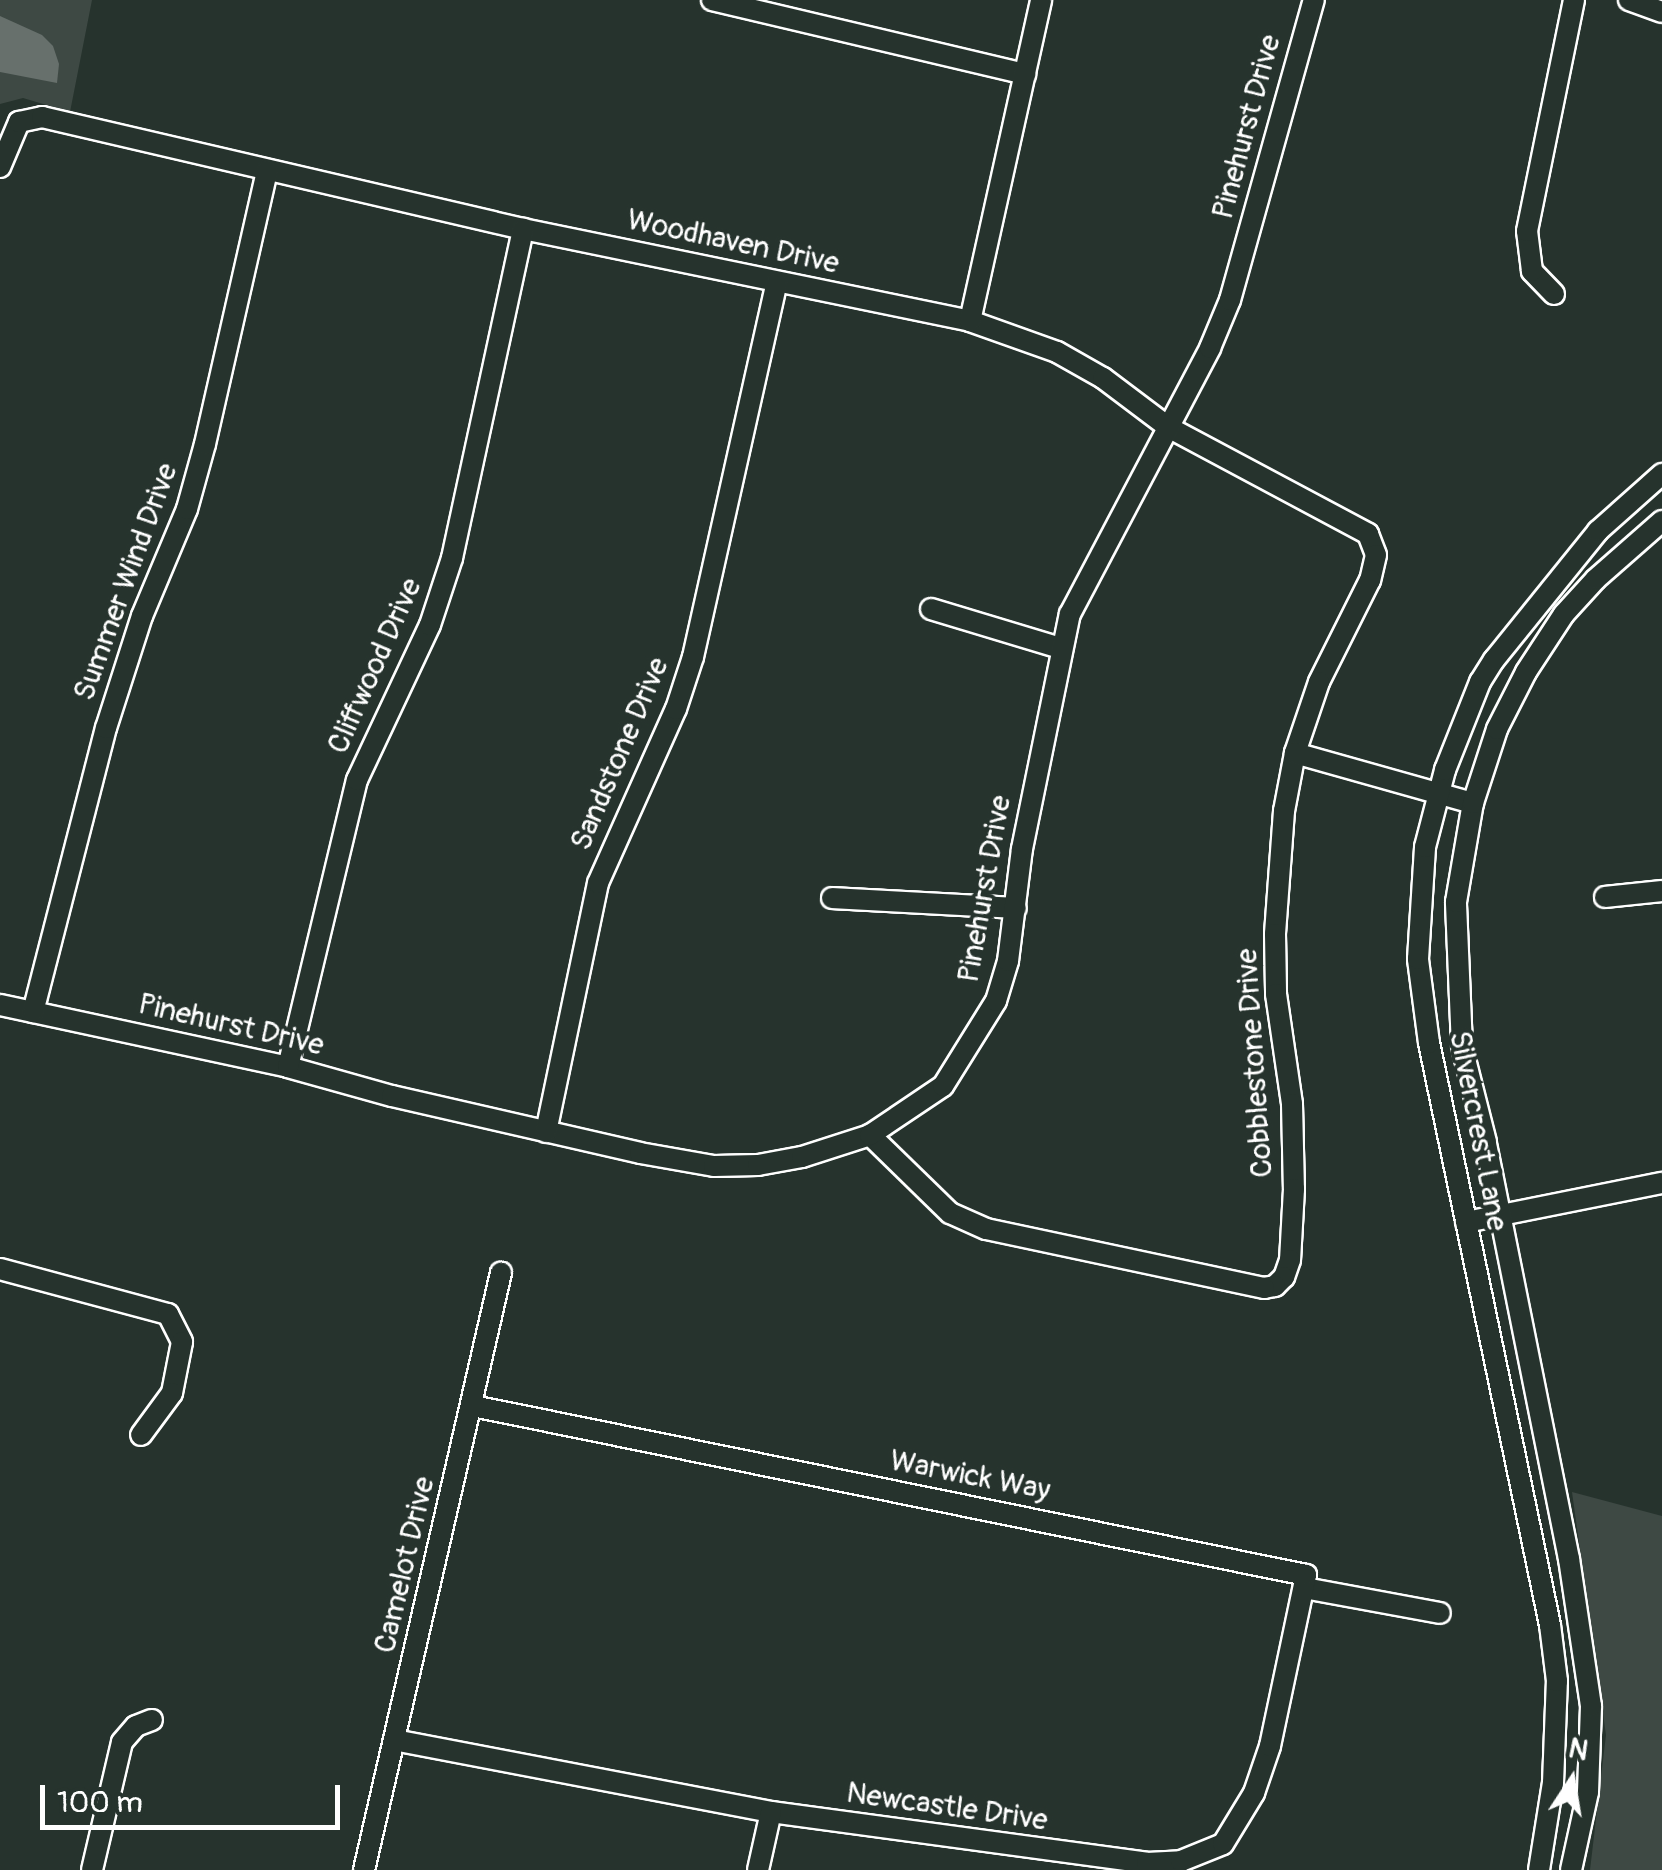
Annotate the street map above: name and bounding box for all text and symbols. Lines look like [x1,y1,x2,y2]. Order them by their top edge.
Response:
street label: Pinehurst Drive [1205,31,1289,223]
street label: Woodhaven Drive [624,202,842,282]
street label: Summer Wind Drive [66,458,186,706]
street label: Cliffwood Drive [320,573,430,759]
street label: Sandstone Drive [563,652,677,856]
street label: Pinehurst Drive [951,793,1019,985]
street label: Cobblestone Drive [1229,947,1281,1179]
street label: Pinehurst Drive [135,986,327,1064]
street label: Silvercrest Lane [1441,1028,1515,1234]
street label: Warwick Way [887,1443,1053,1509]
street label: Camelot Drive [367,1473,443,1657]
north arrow [1522,1730,1622,1830]
text: N [1565,1731,1591,1769]
scale bar [45,1765,345,1827]
street label: Newcastle Drive [844,1775,1050,1839]
text: 100 m [57,1784,143,1821]

